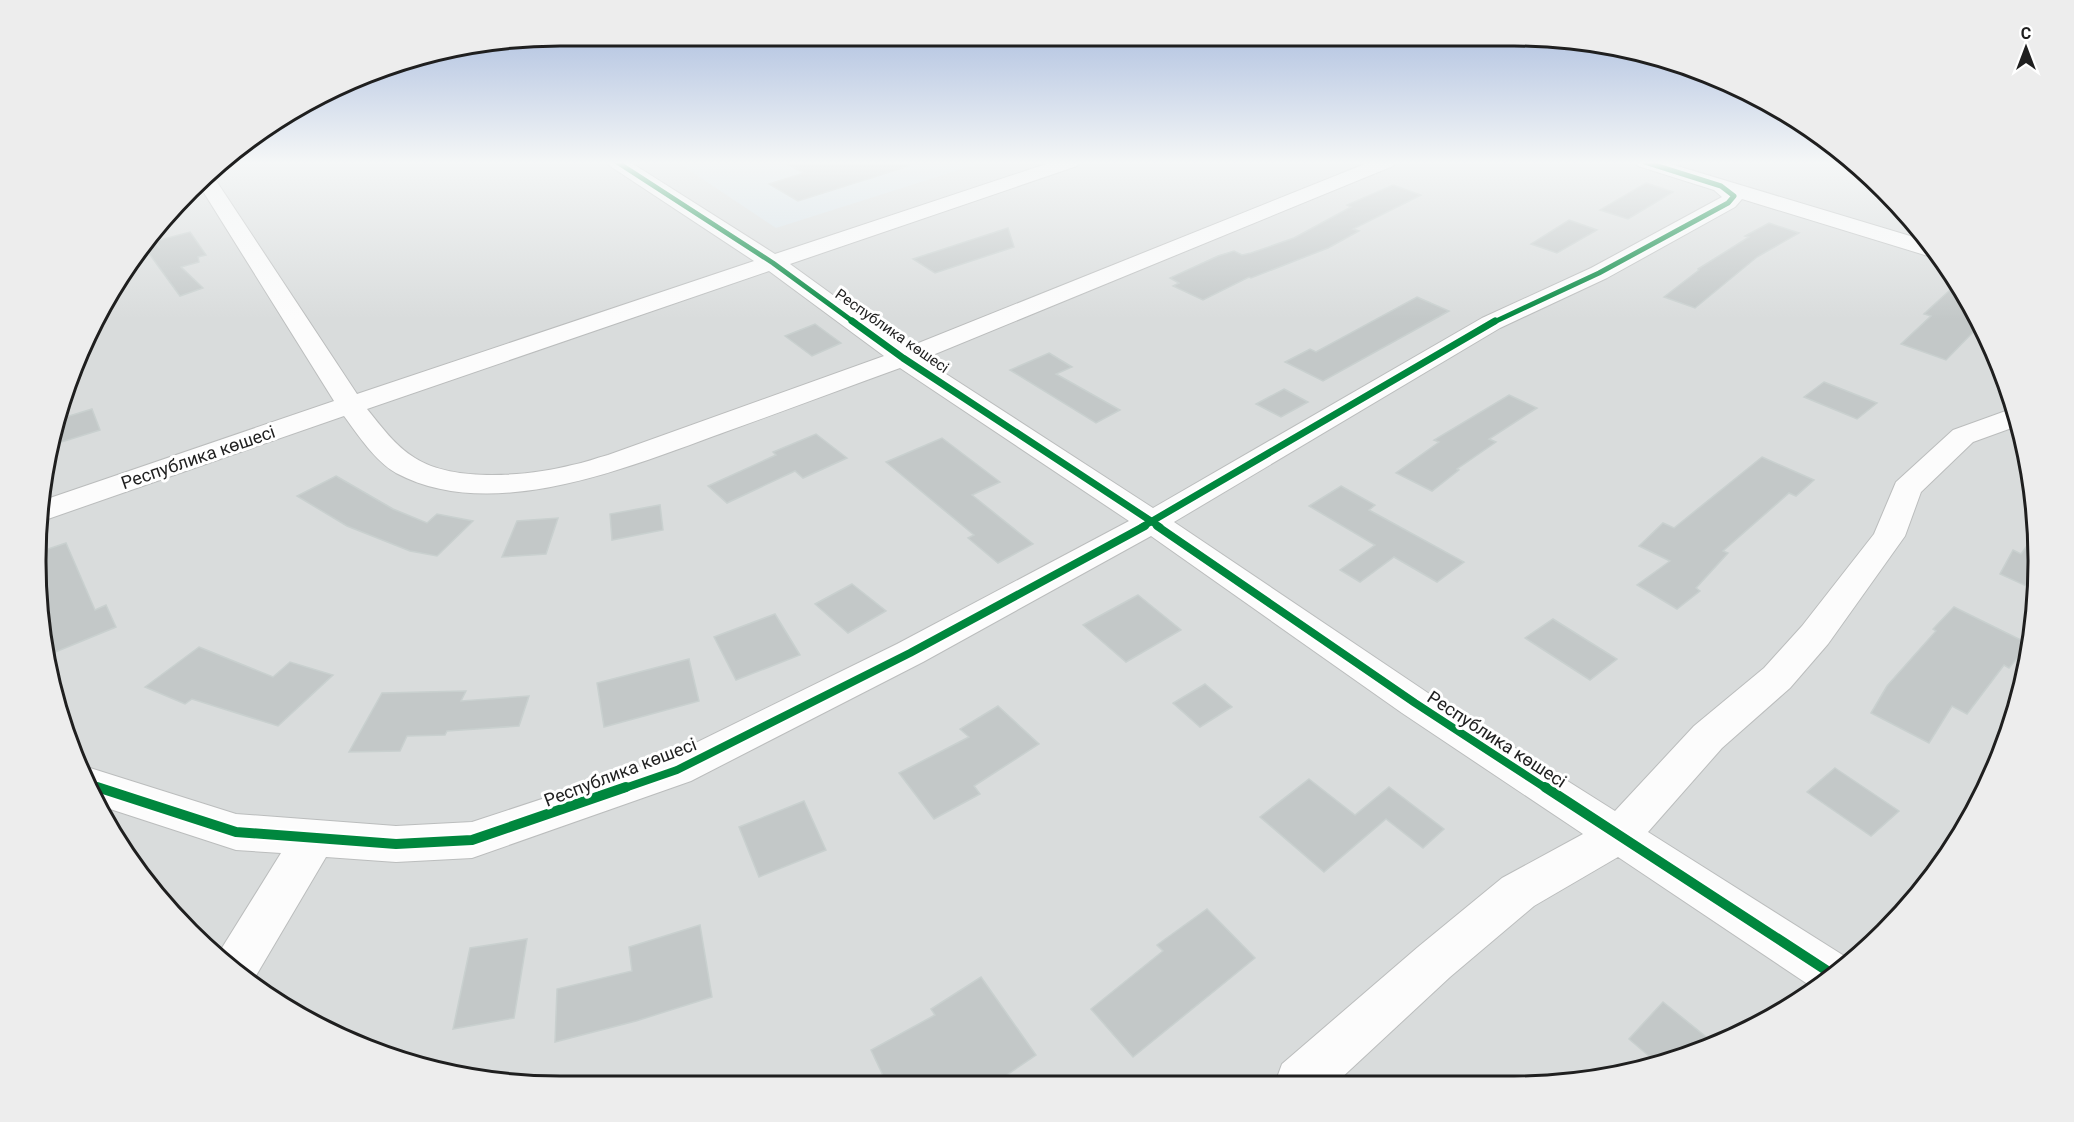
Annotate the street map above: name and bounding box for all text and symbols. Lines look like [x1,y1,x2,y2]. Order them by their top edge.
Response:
north arrow [1996,18,2056,78]
text: С [2021,24,2031,43]
street label: Республика көшесі [832,285,952,377]
street label: Республика көшесі [118,421,278,493]
street label: Республика көшесі [1424,686,1570,792]
street label: Республика көшесі [541,733,699,811]

